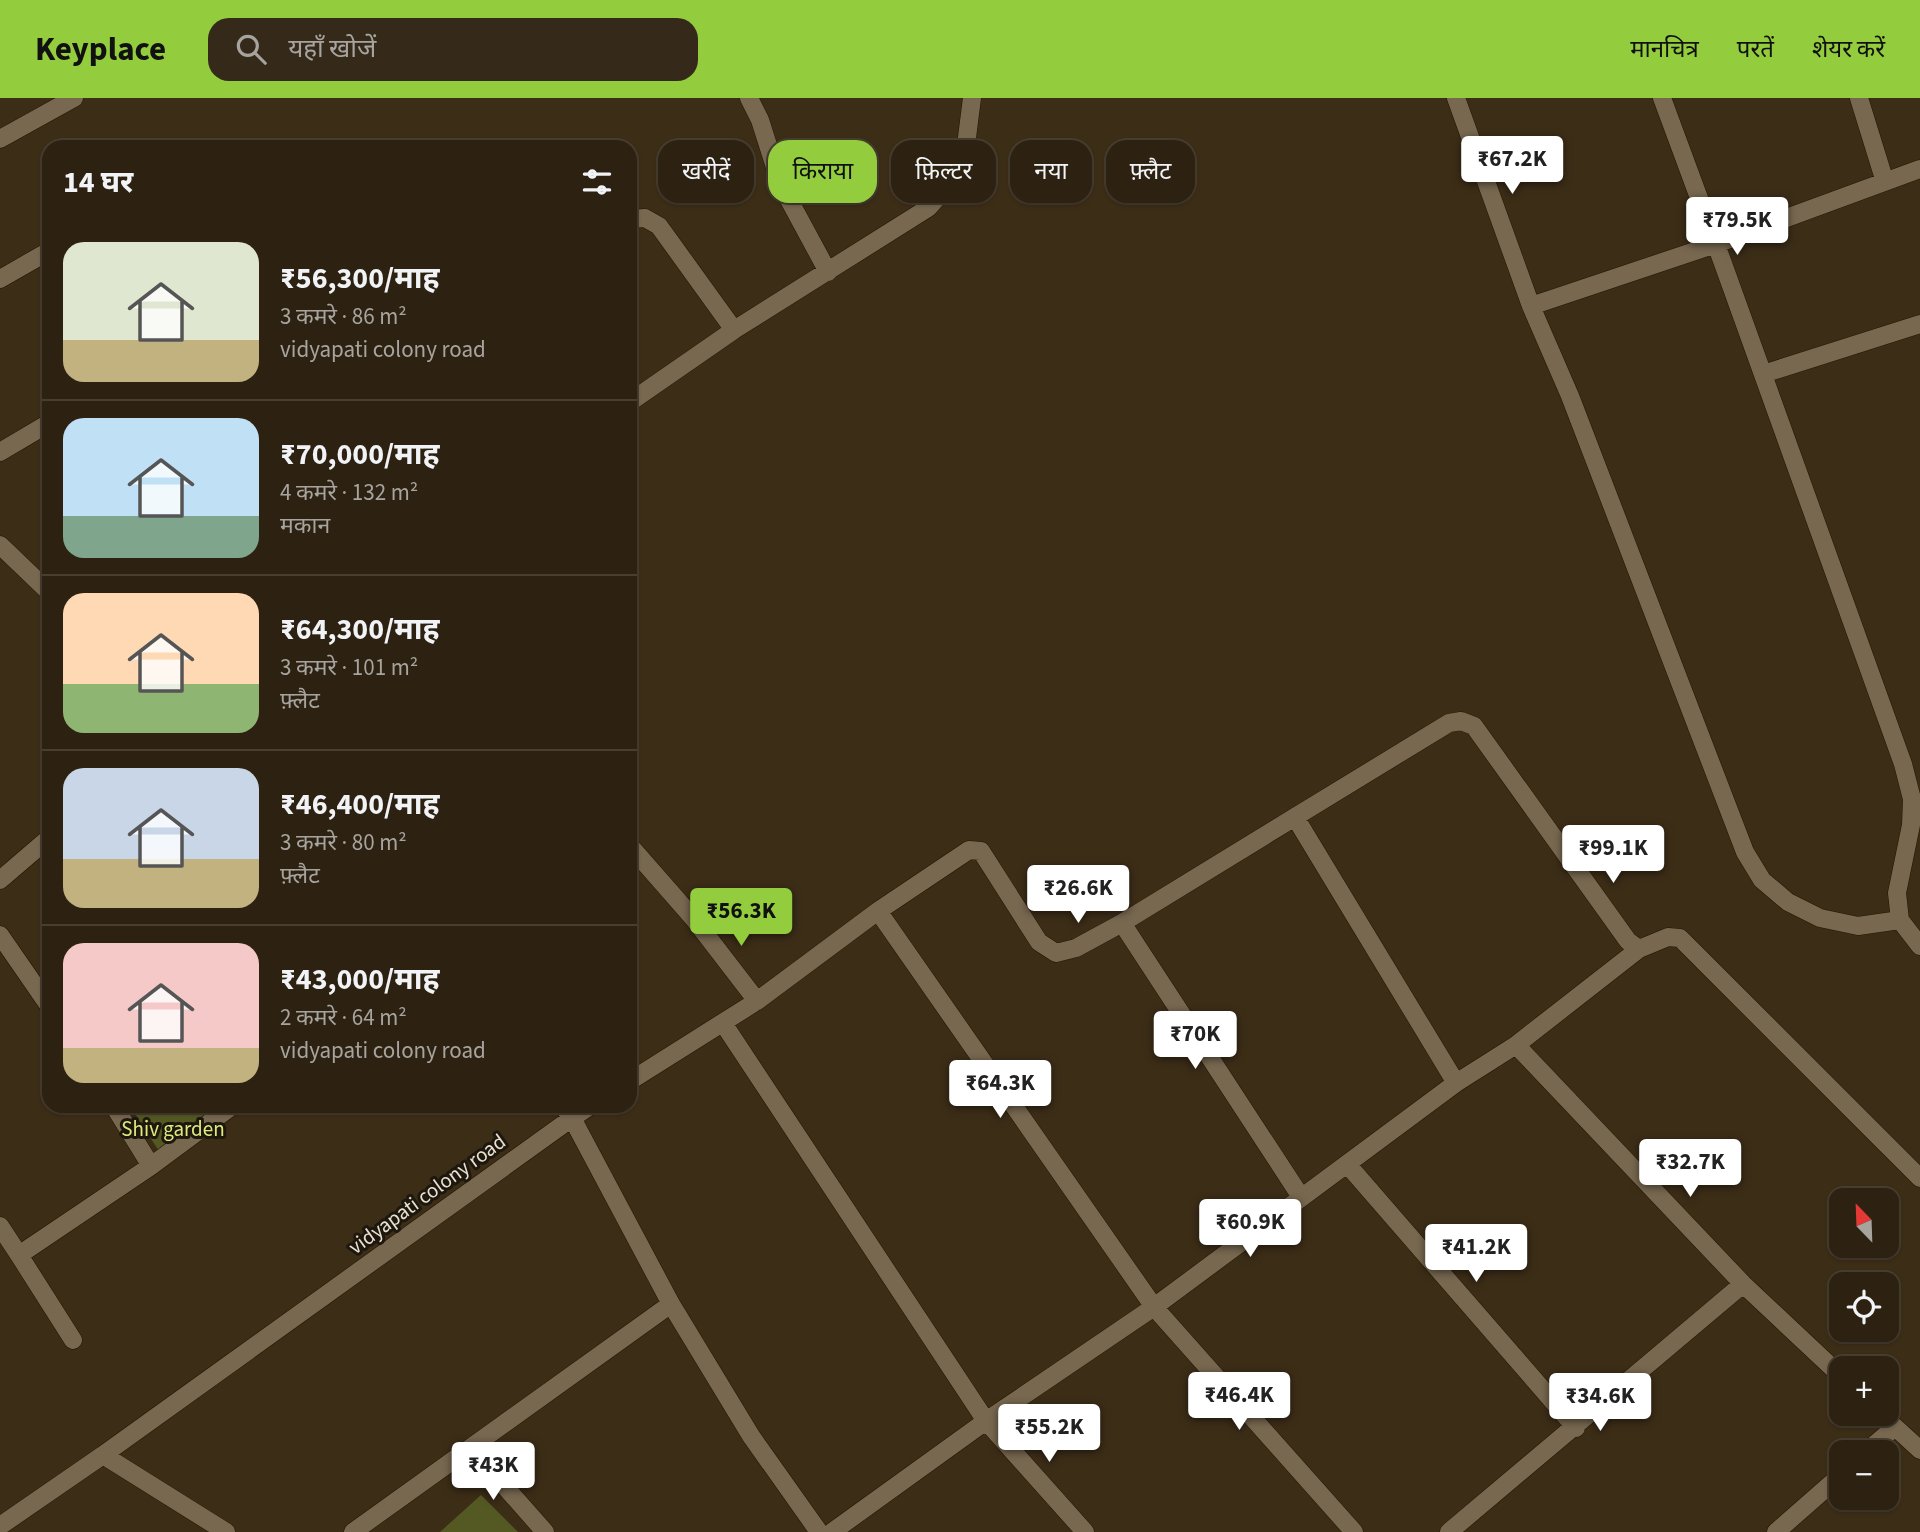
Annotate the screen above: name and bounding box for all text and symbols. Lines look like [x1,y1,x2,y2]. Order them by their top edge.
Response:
search box [208,18,698,81]
text: Keyplace [35,26,166,73]
icon: search [232,30,270,68]
text: यहाँ खोजें [288,30,376,67]
text: मानचित्र [1630,32,1699,67]
text: परतें [1737,32,1774,67]
text: शेयर करें [1812,32,1885,67]
pin: ₹67.2K [1455,136,1569,196]
chip: खरीदें [658,140,754,203]
chip: किराया [768,140,877,203]
chip: फ़िल्टर [891,140,996,203]
chip: नया [1010,140,1092,203]
chip: फ़्लैट [1106,140,1195,203]
text: ₹67.2K [1477,142,1547,175]
text: 14 घर [63,161,133,204]
icon: filters [578,163,616,201]
pin: ₹79.5K [1680,198,1794,257]
text: ₹79.5K [1702,203,1772,236]
text: ₹56,300/माह [280,257,440,300]
icon: home [119,270,203,354]
text: 3 कमरे · 86 m² [280,300,407,333]
text: vidyapati colony road [280,333,486,366]
text: ₹70,000/माह [280,433,440,476]
icon: home [119,446,203,530]
text: 4 कमरे · 132 m² [280,476,418,509]
text: मकान [280,509,330,542]
text: ₹64,300/माह [280,608,440,651]
icon: home [119,621,203,705]
text: 3 कमरे · 101 m² [280,651,418,684]
text: फ़्लैट [280,684,320,717]
text: ₹46,400/माह [280,783,440,826]
icon: home [119,796,203,880]
text: 3 कमरे · 80 m² [280,826,407,859]
pin: ₹99.1K [1556,826,1670,885]
text: ₹99.1K [1578,831,1648,864]
text: फ़्लैट [280,859,320,892]
pin: ₹26.6K [1021,866,1135,925]
text: ₹26.6K [1043,871,1113,904]
pin: ₹56.3K [684,888,798,948]
text: ₹56.3K [706,894,776,927]
text: ₹43,000/माह [280,958,440,1001]
icon: home [119,971,203,1055]
text: 2 कमरे · 64 m² [280,1001,407,1034]
pin: ₹70K [1154,1012,1236,1071]
text: ₹70K [1170,1017,1220,1050]
text: vidyapati colony road [280,1034,486,1067]
pin: ₹64.3K [943,1060,1057,1120]
text: ₹64.3K [965,1066,1035,1099]
park label: Shiv garden [121,1114,225,1144]
street label: vidyapati colony road [342,1127,512,1261]
pin: ₹32.7K [1633,1140,1747,1199]
text: ₹32.7K [1655,1145,1725,1178]
north arrow [1829,1188,1899,1258]
map controls [1829,1188,1899,1510]
pin: ₹60.9K [1193,1200,1307,1259]
text: ₹60.9K [1215,1205,1285,1238]
pin: ₹41.2K [1419,1224,1533,1284]
text: ₹41.2K [1441,1230,1511,1263]
button: locate [1829,1272,1899,1342]
button: + [1829,1356,1899,1426]
pin: ₹46.4K [1182,1372,1296,1432]
pin: ₹34.6K [1543,1374,1657,1433]
text: ₹46.4K [1204,1378,1274,1411]
text: ₹34.6K [1565,1379,1635,1412]
pin: ₹55.2K [992,1404,1106,1464]
text: ₹55.2K [1014,1410,1084,1443]
button: − [1829,1440,1899,1510]
pin: ₹43K [452,1442,534,1502]
text: ₹43K [468,1448,518,1481]

